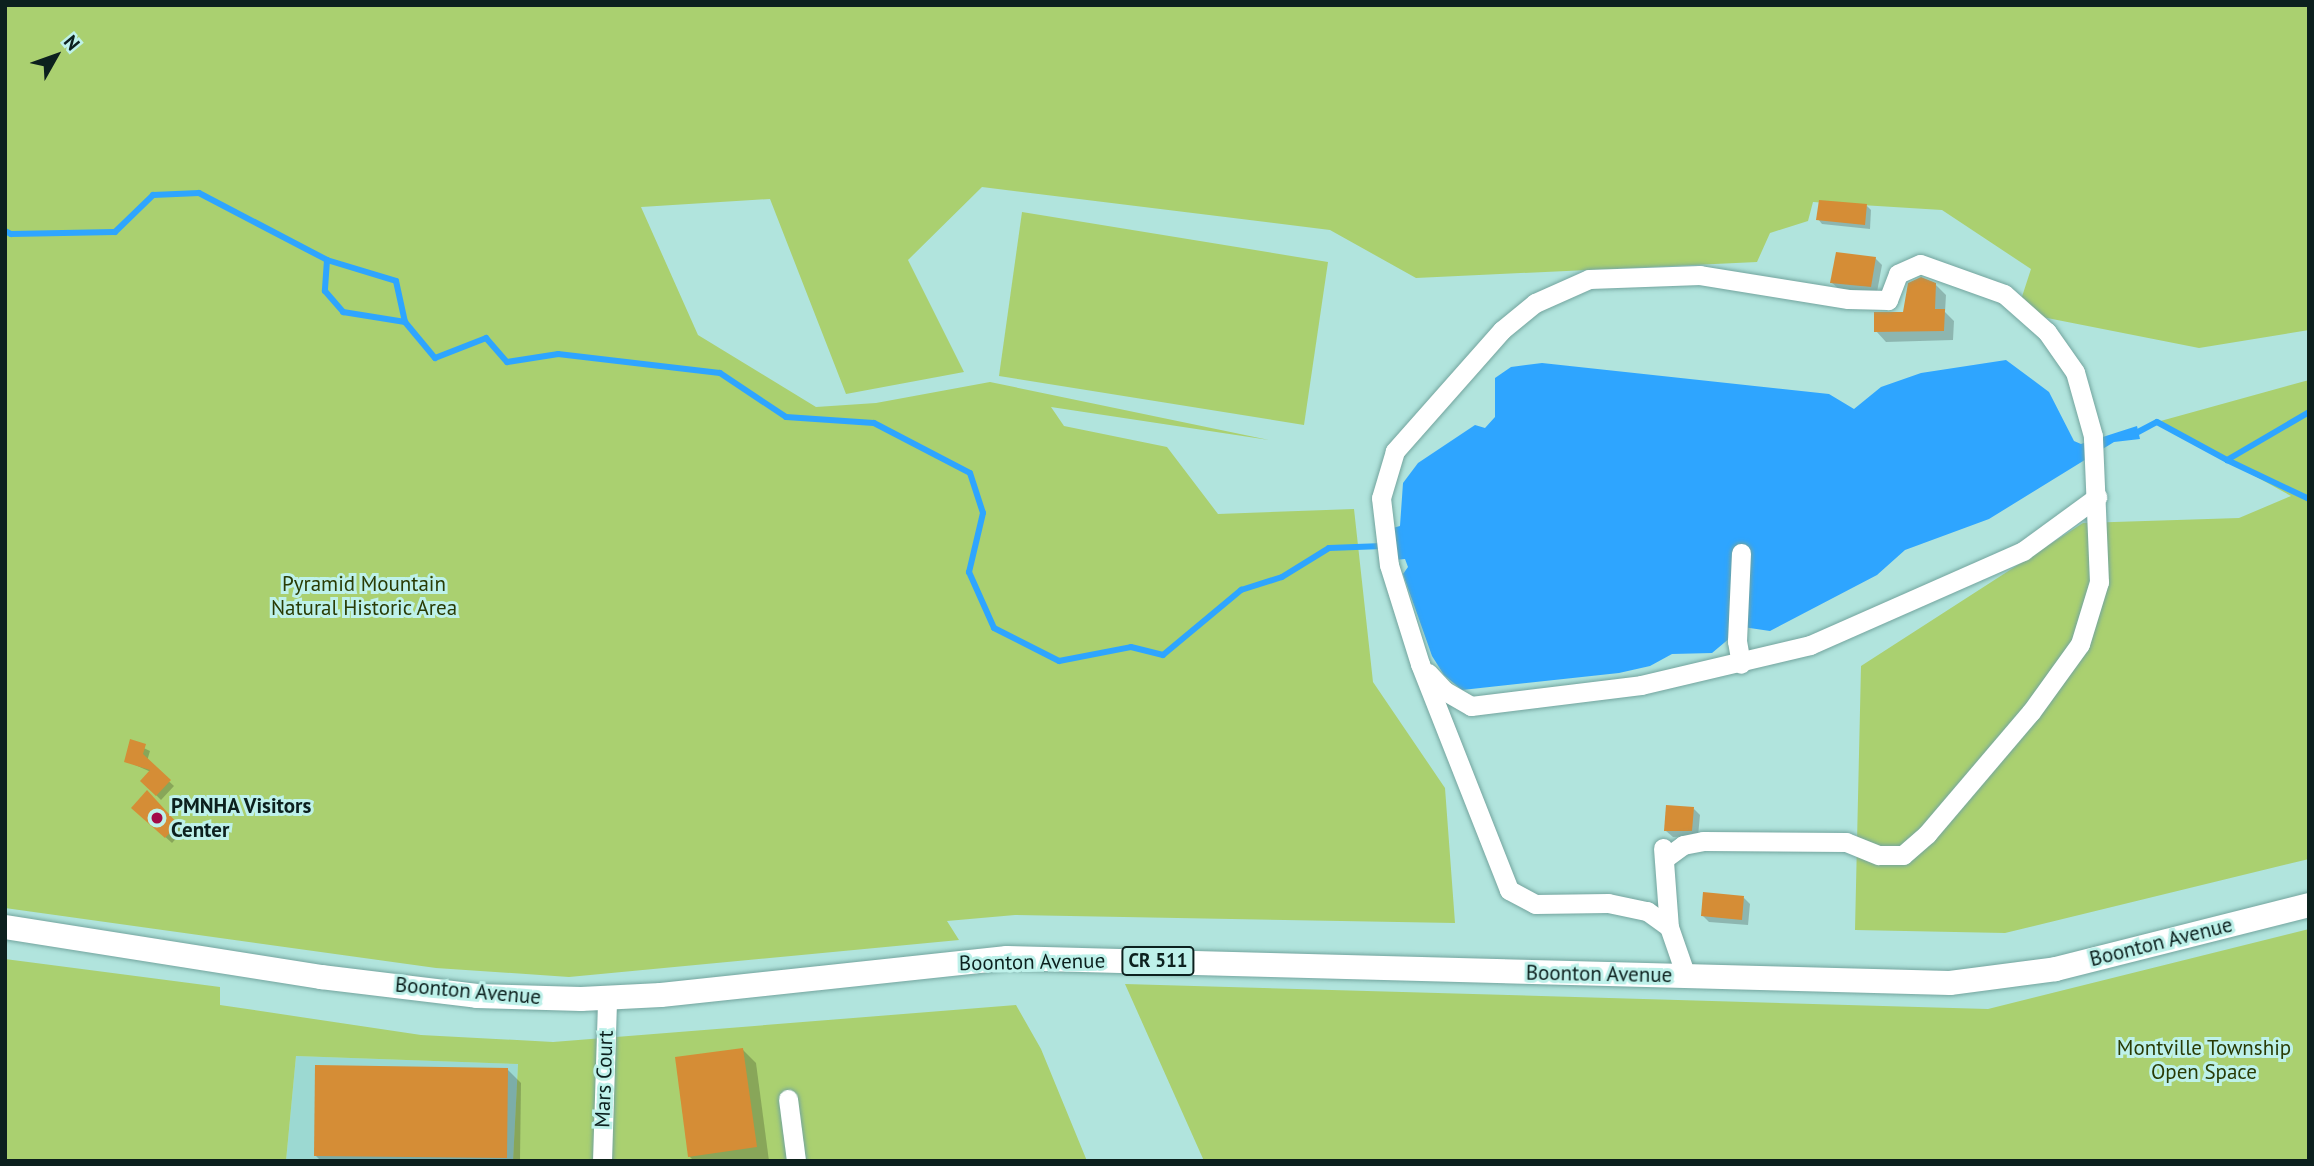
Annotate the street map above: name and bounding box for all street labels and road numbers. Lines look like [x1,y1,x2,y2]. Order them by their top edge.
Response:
street label: Boonton Avenue [2087,912,2235,972]
road number: CR 511 [1121,945,1195,976]
street label: Boonton Avenue [958,948,1106,976]
street label: Boonton Avenue [1525,960,1673,988]
street label: Boonton Avenue [394,972,542,1010]
street label: Mars Court [590,1030,618,1128]

